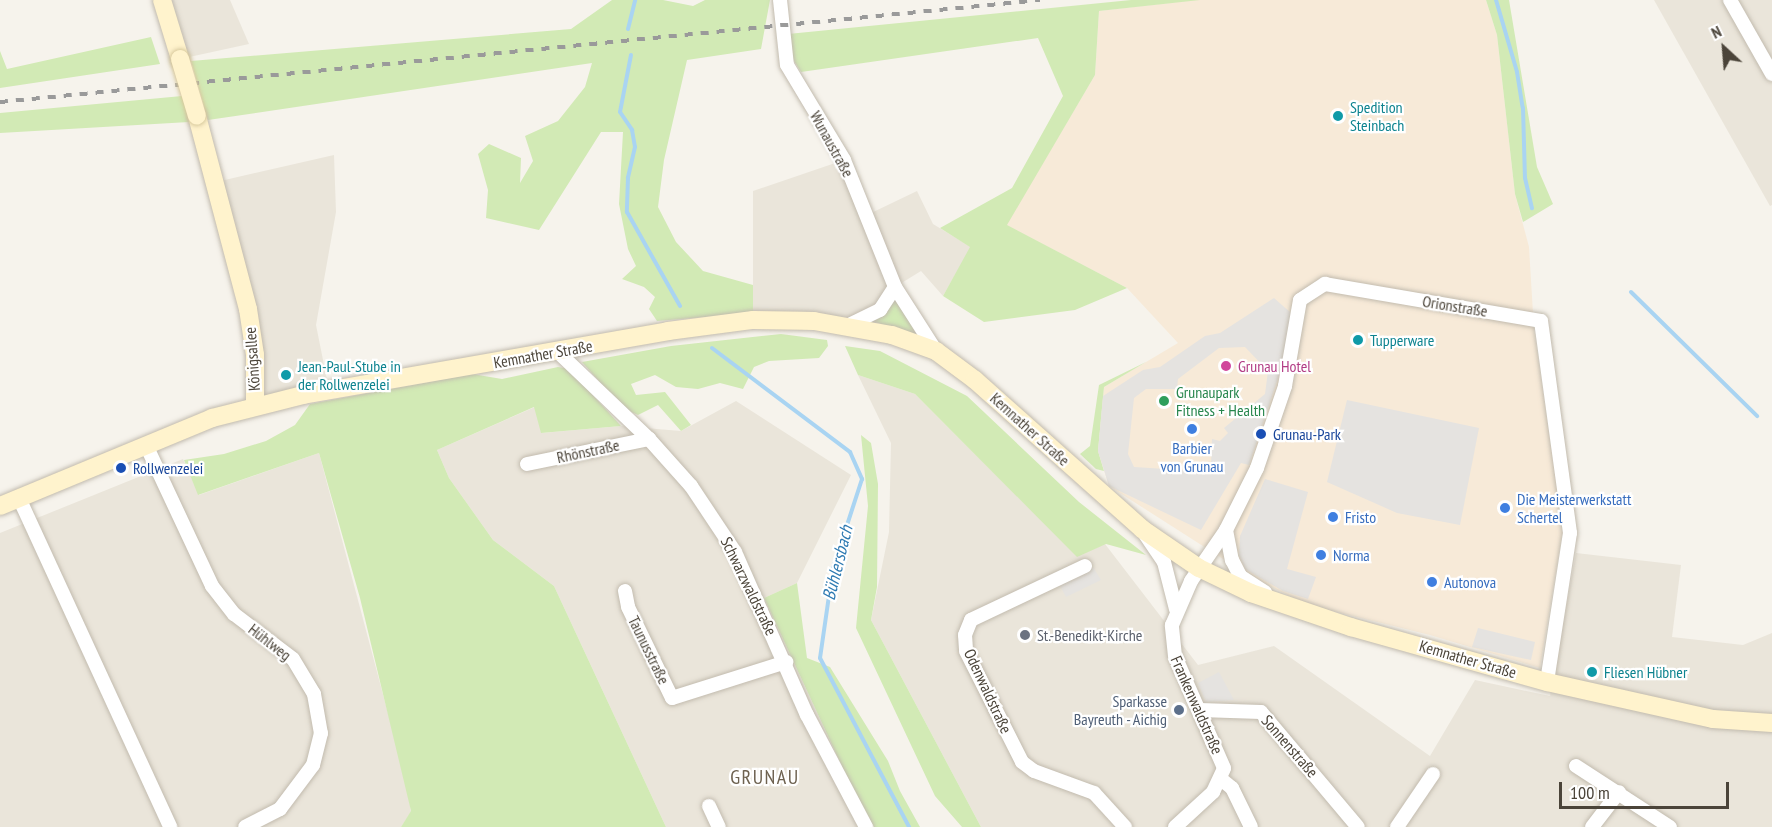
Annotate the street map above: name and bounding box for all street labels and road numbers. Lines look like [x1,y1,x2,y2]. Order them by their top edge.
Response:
street label: Wunaustraße [806,108,858,180]
street label: Orionstraße [1421,291,1489,321]
street label: Königsallee [240,326,264,392]
street label: Kemnather Straße [492,336,594,372]
street label: Kemnather Straße [986,388,1074,470]
street label: Rhönstraße [555,435,621,467]
street label: Schwarzwaldstraße [717,534,781,638]
street label: Taunusstraße [624,613,674,687]
street label: Hühlweg [245,619,295,665]
street label: Kemnather Straße [1417,636,1519,682]
street label: Odenwaldstraße [960,646,1016,736]
street label: Frankenwaldstraße [1167,653,1227,757]
street label: Sonnenstraße [1258,711,1322,781]

